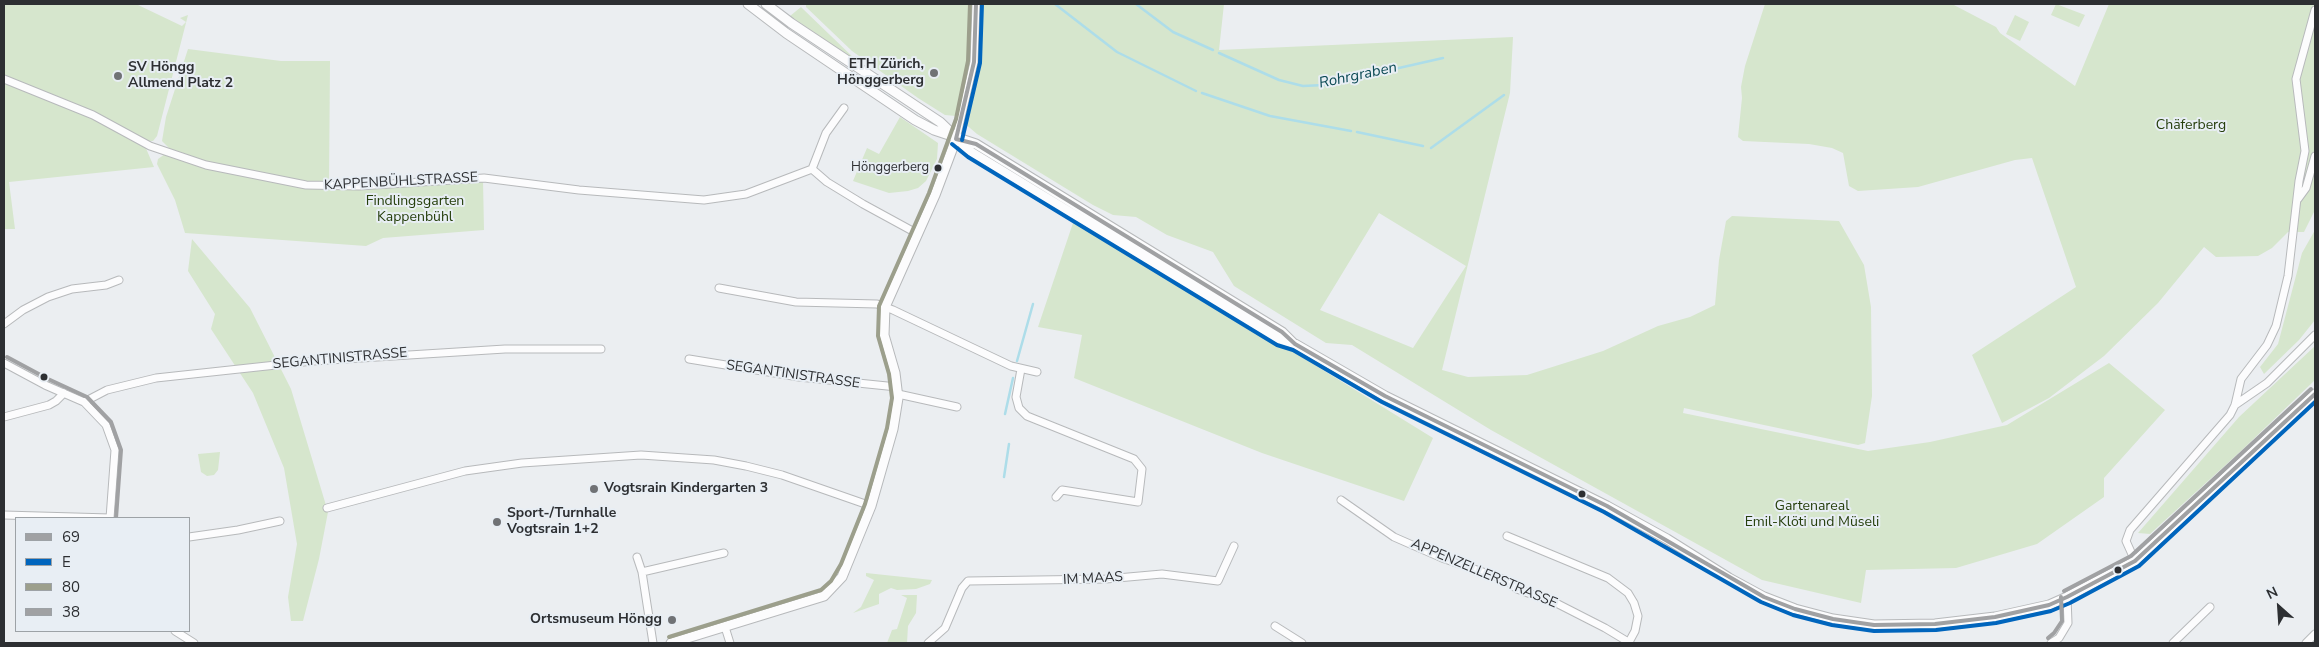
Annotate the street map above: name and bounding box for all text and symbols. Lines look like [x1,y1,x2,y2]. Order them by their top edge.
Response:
place label: ETH Zürich, Hönggerberg [837,57,924,90]
water label: Rohrgraben [1317,59,1399,93]
place label: SV Höngg Allmend Platz 2 [128,60,233,92]
marker: ETH Zürich, Hönggerberg [928,67,940,79]
marker: SV Höngg Allmend Platz 2 [112,70,124,82]
park label: Chäferberg [2156,118,2226,134]
place label: Hönggerberg [851,160,929,176]
marker: Hönggerberg [933,163,943,173]
street label: KAPPENBÜHLSTRASSE [324,170,478,194]
park label: Findlingsgarten Kappenbühl [366,194,464,226]
street label: SEGANTINISTRASSE [272,345,408,373]
street label: SEGANTINISTRASSE [725,357,861,393]
unlabelled marker [39,372,49,382]
place label: Vogtsrain Kindergarten 3 [604,481,768,497]
marker: Vogtsrain Kindergarten 3 [588,483,600,495]
unlabelled marker [1577,489,1587,499]
park label: Gartenareal Emil-Klöti und Müseli [1745,499,1879,532]
place label: Sport-/Turnhalle Vogtsrain 1+2 [507,506,616,538]
marker: Sport-/Turnhalle Vogtsrain 1+2 [491,516,503,528]
legend [15,517,190,632]
text: 69 [62,527,80,547]
street label: APPENZELLERSTRASSE [1408,536,1560,612]
text: E [62,552,71,572]
unlabelled marker [2113,565,2123,575]
street label: IM MAAS [1063,569,1123,589]
text: 80 [62,577,80,597]
north arrow [2254,582,2304,632]
text: N [2263,582,2281,604]
text: 38 [62,602,80,622]
place label: Ortsmuseum Höngg [530,612,662,628]
marker: Ortsmuseum Höngg [666,614,678,626]

